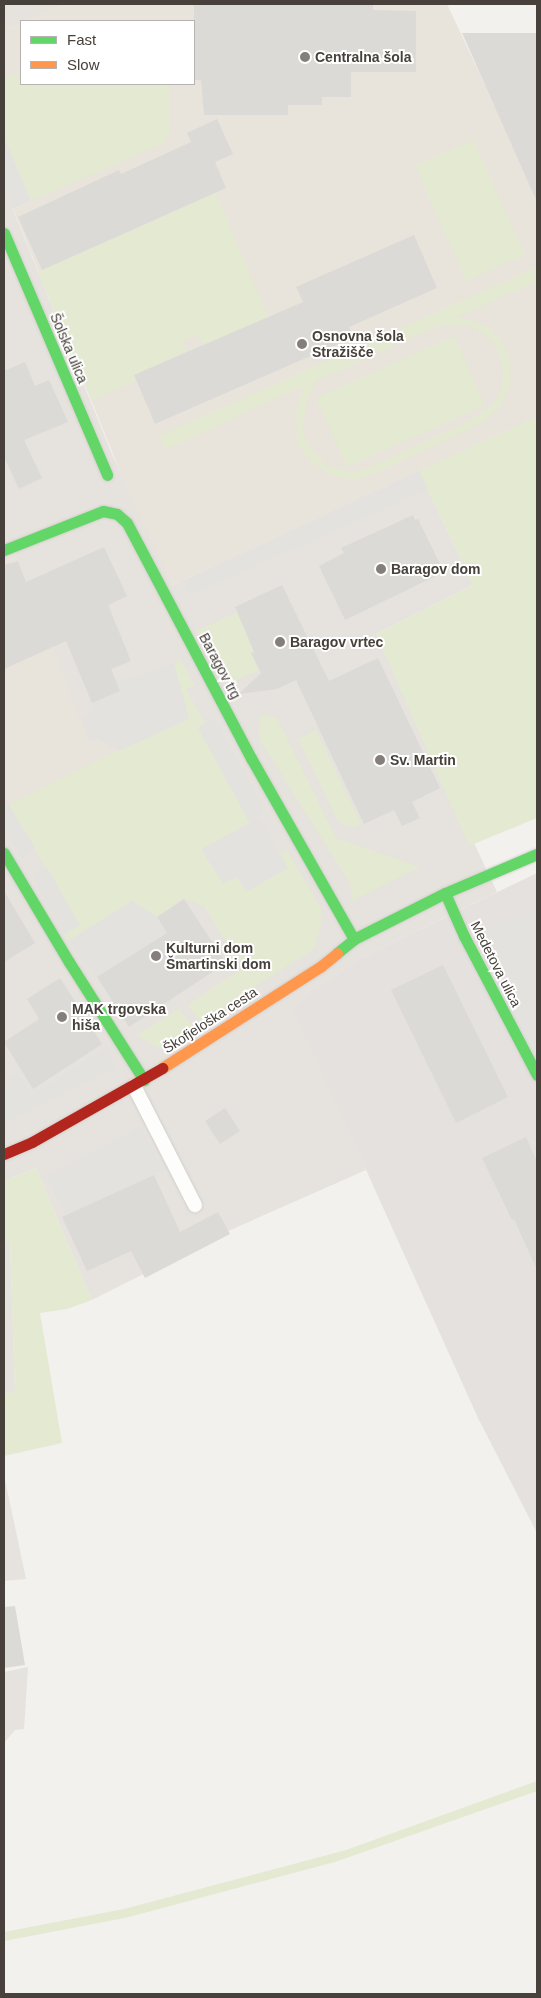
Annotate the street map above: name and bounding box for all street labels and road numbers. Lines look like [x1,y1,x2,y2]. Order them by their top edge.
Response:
street label: Šolska ulica [47,310,91,386]
street label: Baragov trg [196,630,244,702]
street label: Medetova ulica [467,918,525,1010]
street label: Škofjeloška cesta [160,983,260,1057]

